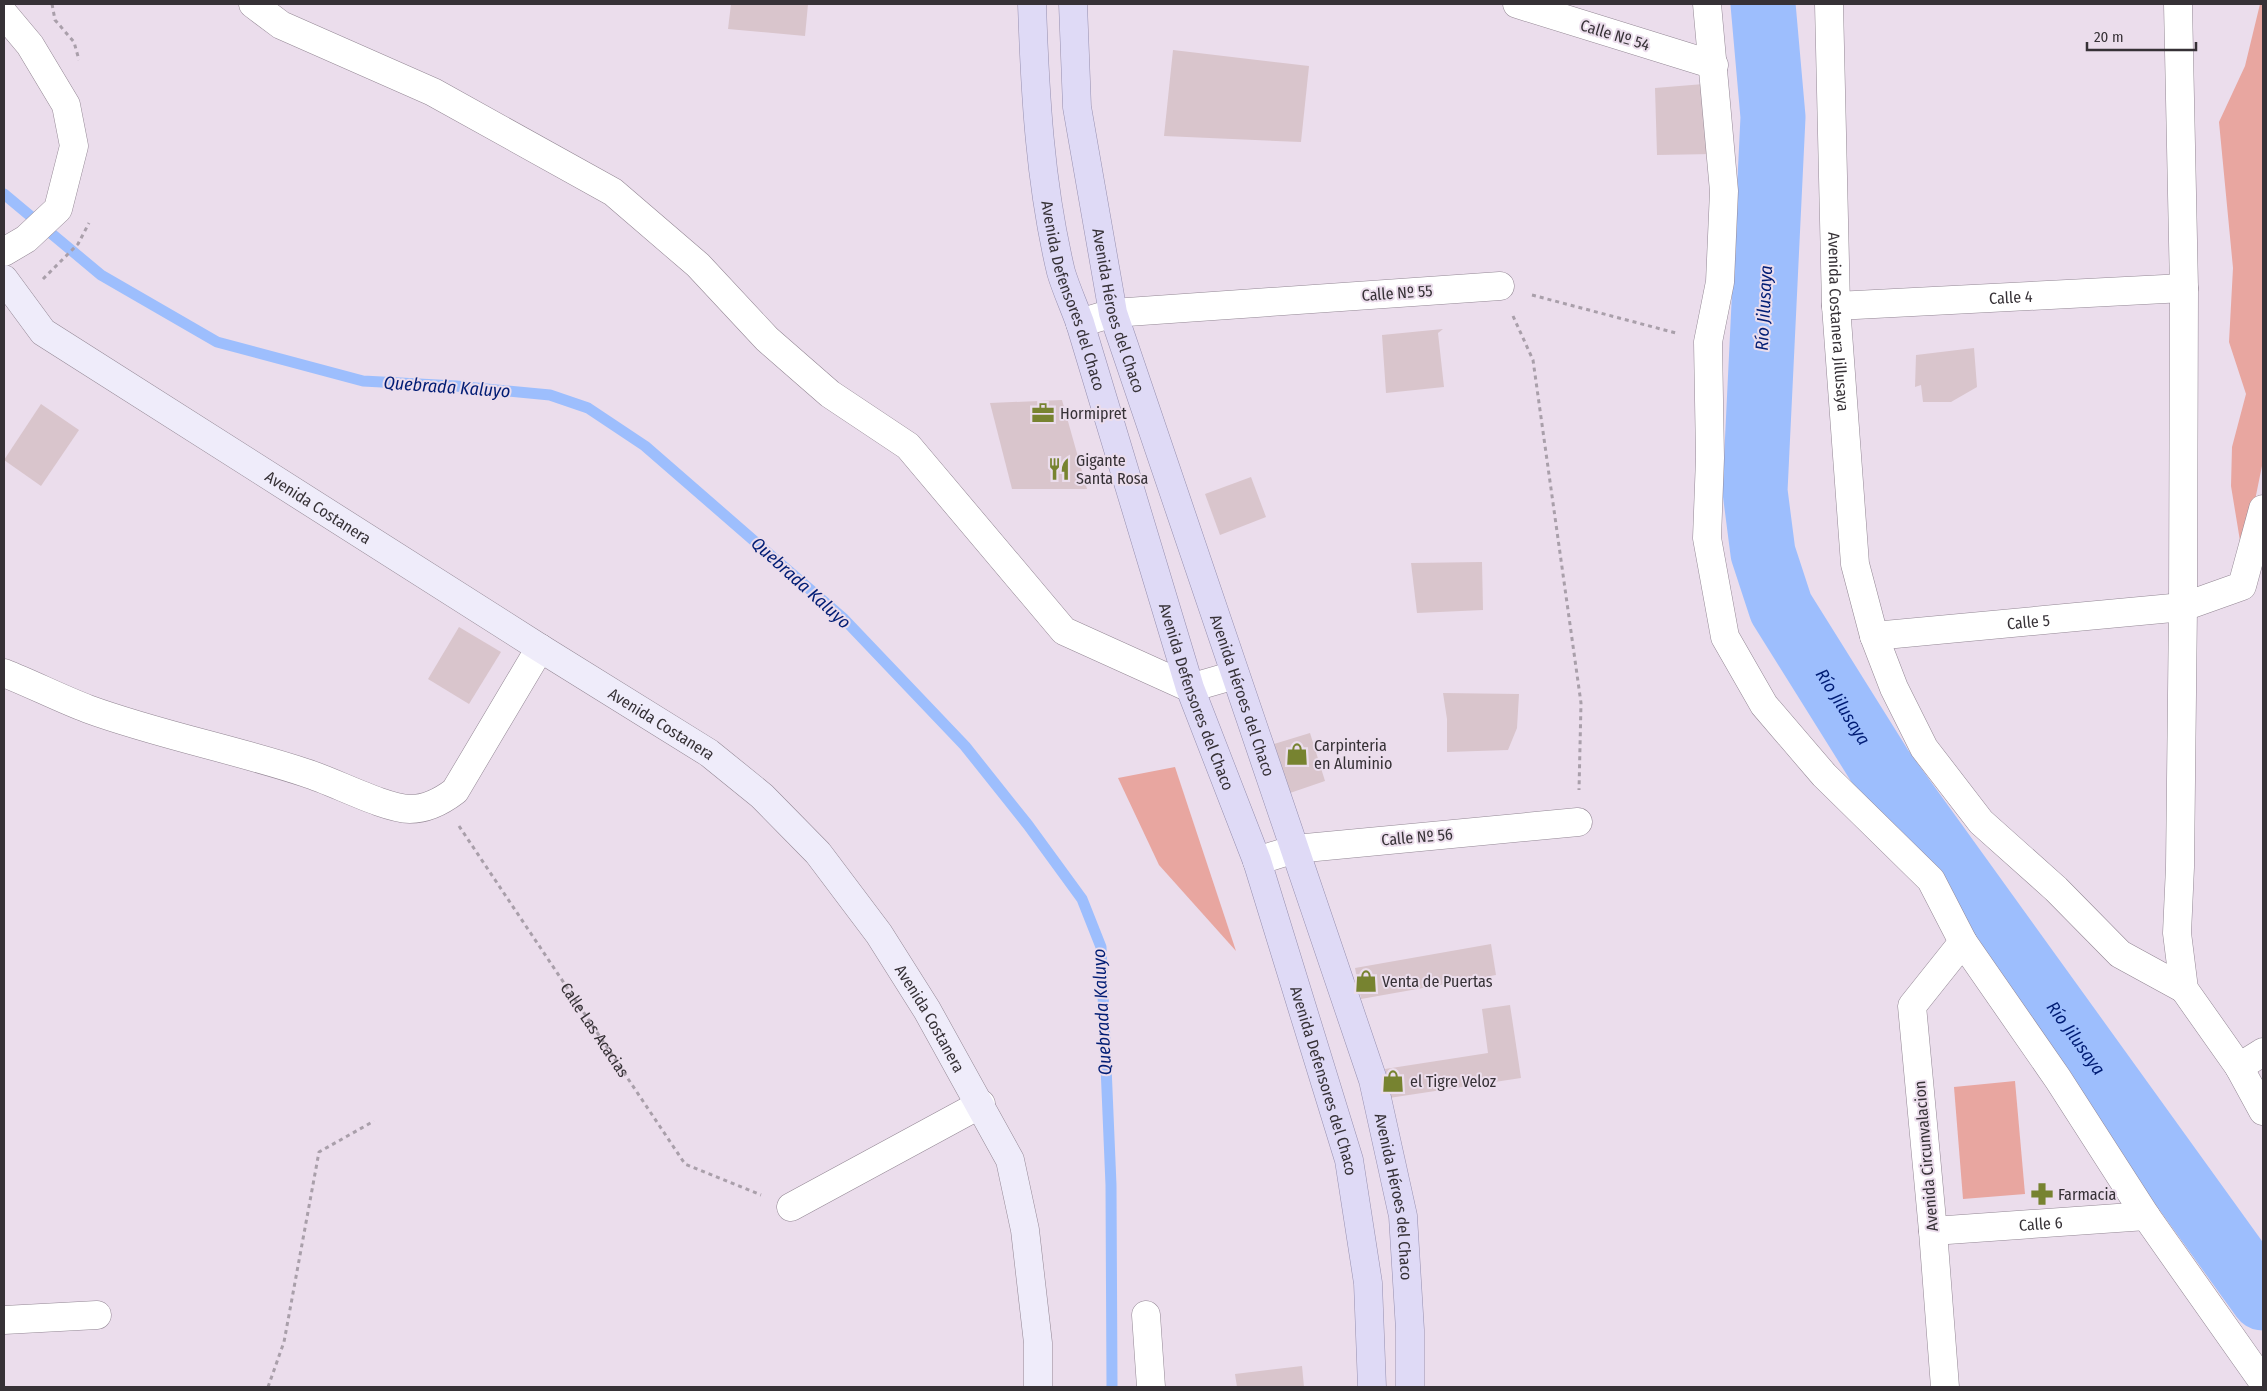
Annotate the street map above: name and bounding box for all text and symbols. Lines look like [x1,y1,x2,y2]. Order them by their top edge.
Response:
street label: Calle Nº 54 [1578,15,1652,55]
scale bar [2087,20,2196,52]
text: 20 m [2094,28,2124,46]
street label: Avenida Defensores del Chaco [1038,199,1109,393]
street label: Avenida Héroes del Chaco [1089,227,1149,395]
street label: Avenida Costanera Jillusaya [1825,232,1853,412]
water label: Río Jilusaya [1751,265,1777,351]
street label: Calle Nº 55 [1361,281,1433,305]
street label: Calle 4 [1989,286,2033,308]
water label: Quebrada Kaluyo [383,372,511,402]
office icon: Hormipret [1030,400,1056,426]
place label: Hormipret [1060,404,1128,423]
place label: Gigante Santa Rosa [1076,451,1149,488]
restaurant icon: Gigante Santa Rosa [1046,456,1072,482]
street label: Avenida Costanera [262,466,375,548]
water label: Quebrada Kaluyo [747,532,855,634]
street label: Avenida Defensores del Chaco [1155,601,1238,793]
street label: Calle 5 [2006,610,2051,633]
street label: Avenida Héroes del Chaco [1206,612,1279,779]
water label: Río Jilusaya [1811,665,1875,749]
street label: Avenida Costanera [605,683,719,764]
place label: Carpinteria en Aluminio [1314,736,1392,773]
shop icon: Carpinteria en Aluminio [1284,741,1310,767]
street label: Calle Nº 56 [1380,824,1454,850]
water label: Quebrada Kaluyo [1088,948,1116,1076]
street label: Avenida Costanera [891,961,969,1076]
shop icon: Venta de Puertas [1353,968,1379,994]
place label: Venta de Puertas [1382,972,1493,991]
street label: Calle Las Acacias [557,979,634,1081]
street label: Avenida Defensores del Chaco [1287,984,1361,1177]
water label: Río Jilusaya [2042,997,2110,1079]
shop icon: el Tigre Veloz [1380,1068,1406,1094]
place label: el Tigre Veloz [1410,1072,1496,1091]
street label: Avenida Circunvalacion [1910,1080,1942,1232]
street label: Avenida Héroes del Chaco [1371,1111,1416,1281]
pharmacy icon: Farmacia [2029,1181,2055,1207]
place label: Farmacia [2058,1185,2116,1204]
street label: Calle 6 [2018,1212,2063,1234]

